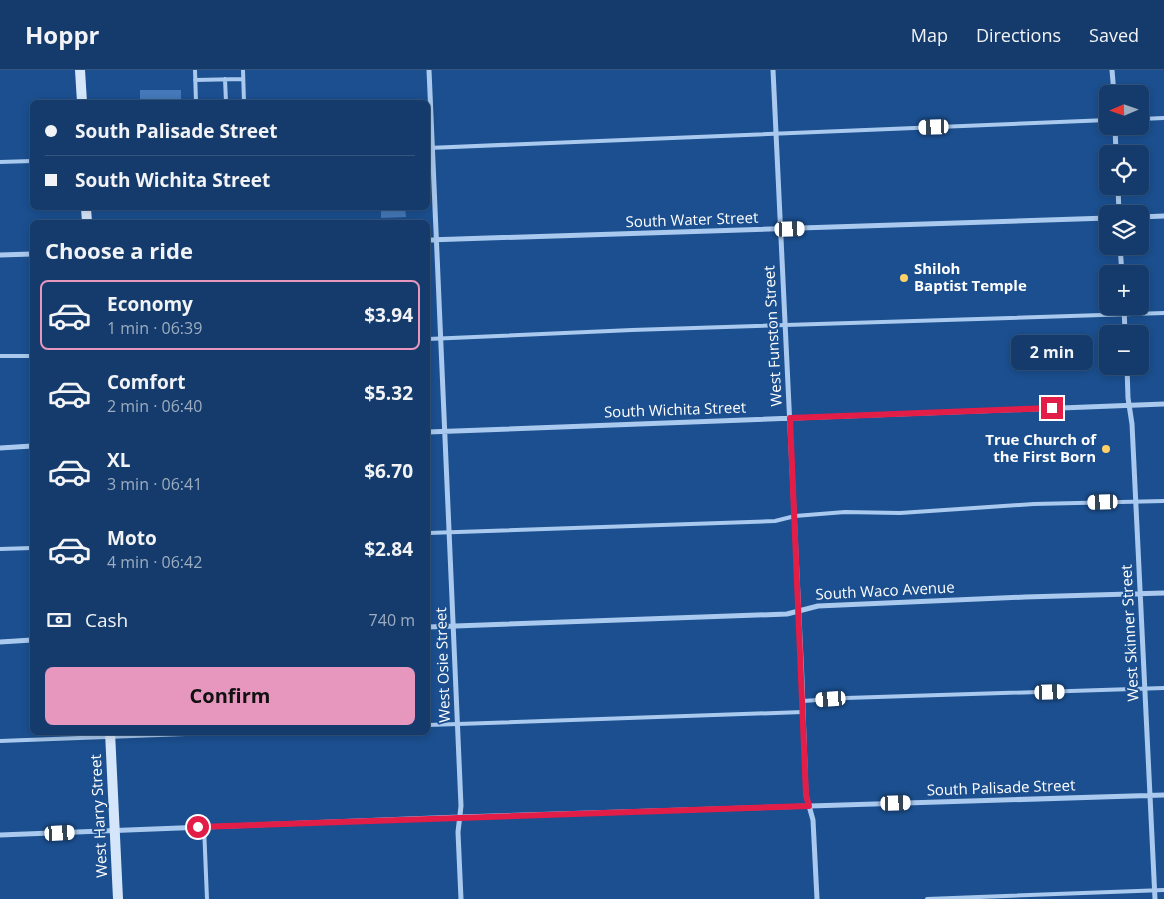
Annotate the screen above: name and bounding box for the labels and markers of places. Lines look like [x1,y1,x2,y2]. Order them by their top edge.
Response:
place label: Shiloh Baptist Temple [914,258,1027,295]
marker: Shiloh Baptist Temple [898,272,910,284]
place label: True Church of the First Born [985,429,1097,466]
marker: True Church of the First Born [1100,443,1112,455]

